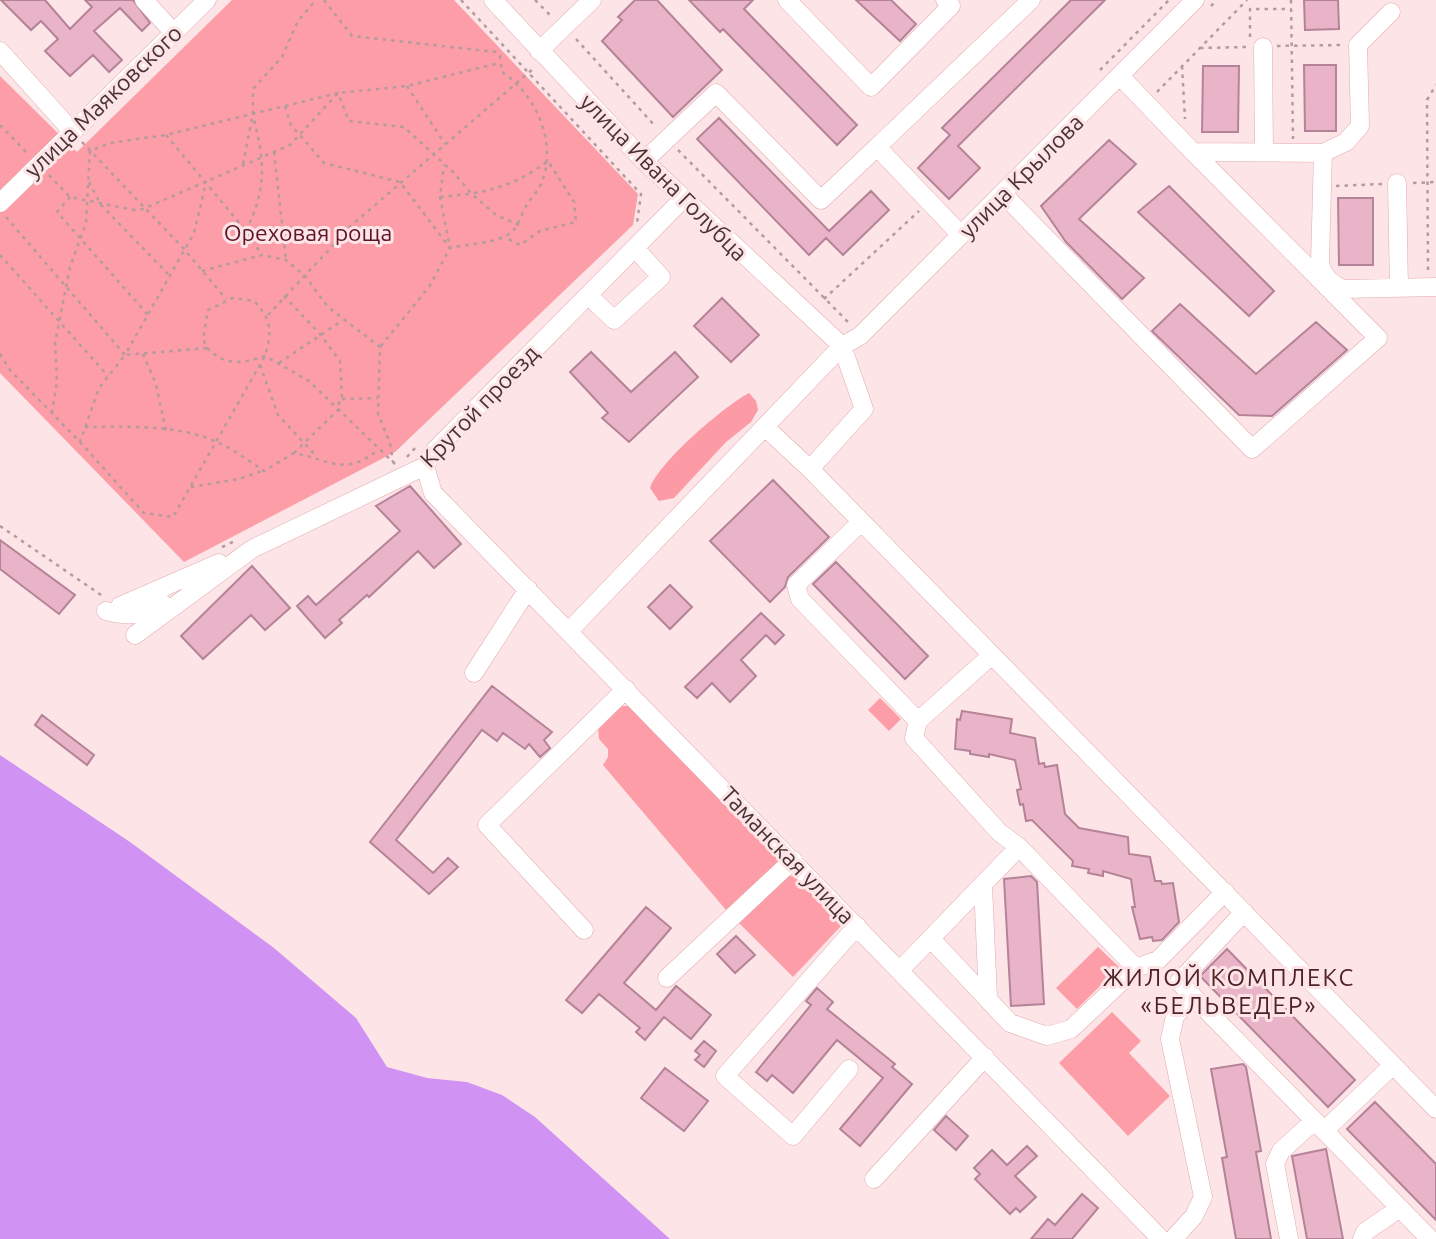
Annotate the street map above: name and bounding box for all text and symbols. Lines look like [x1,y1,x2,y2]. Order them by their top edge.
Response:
street label: улица Маяковского [19,20,187,182]
street label: улица Ивана Голубца [575,88,753,266]
street label: улица Крылова [954,109,1088,243]
park label: Ореховая роща [224,220,392,245]
street label: Крутой проезд [415,340,543,472]
street label: Таманская улица [716,781,860,929]
district label: ЖИЛОЙ КОМПЛЕКС «БЕЛЬВЕДЕР» [1103,963,1355,1019]

